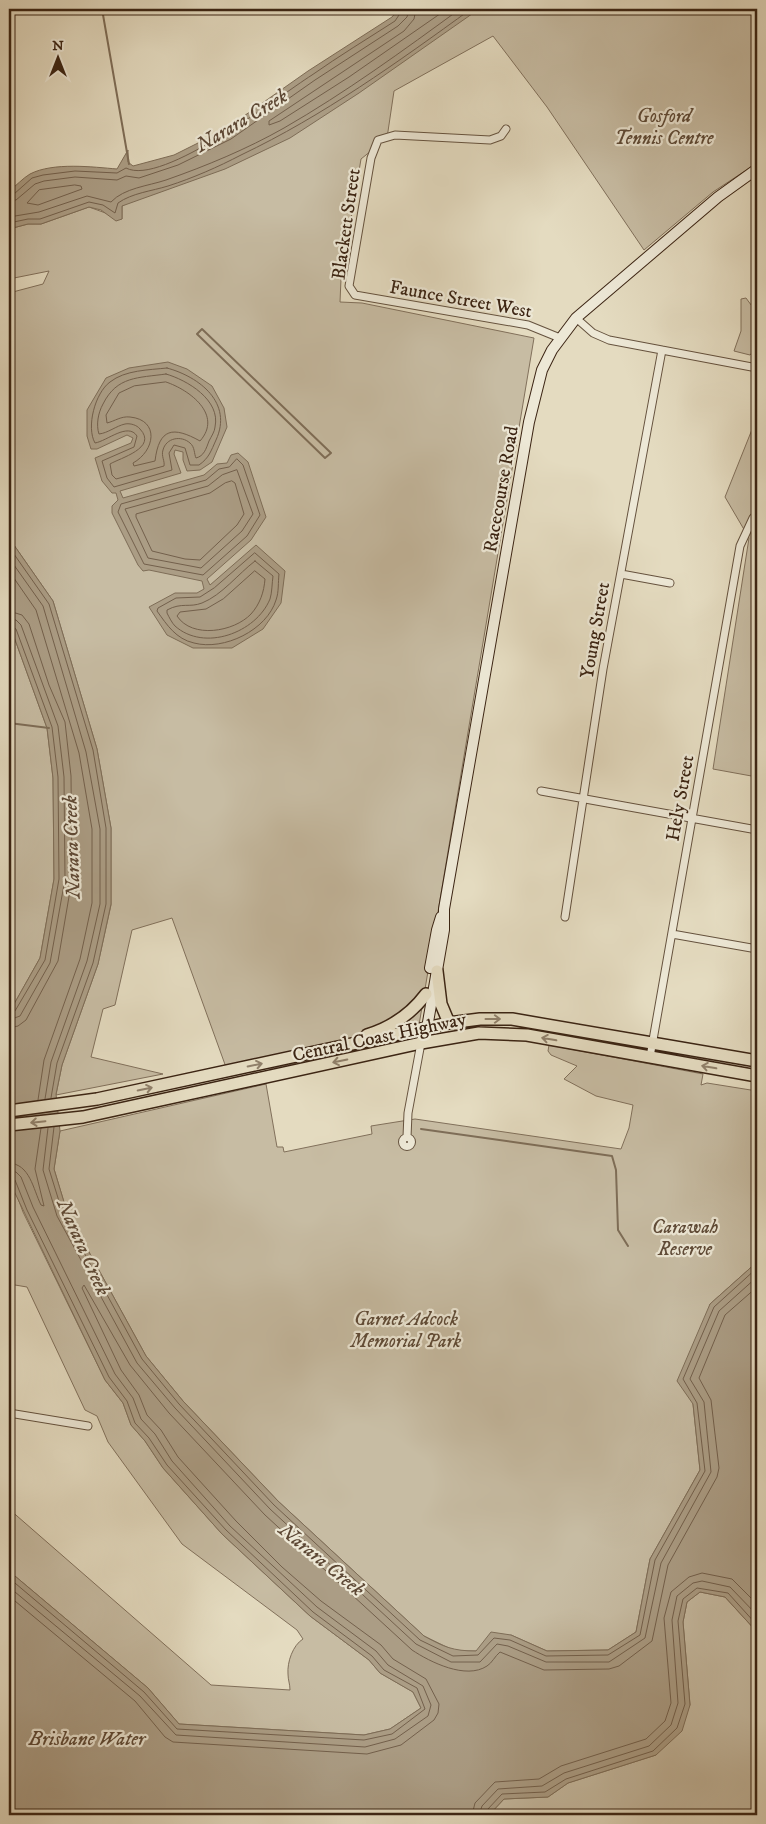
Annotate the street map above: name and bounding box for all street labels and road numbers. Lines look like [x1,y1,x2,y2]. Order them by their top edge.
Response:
street label: Blackett Street [327,167,366,281]
street label: Faunce Street West [388,276,534,323]
street label: Racecourse Road [479,424,524,554]
street label: Young Street [576,580,615,680]
street label: Hely Street [662,753,699,843]
street label: Central Coast Highway [290,1008,469,1067]

